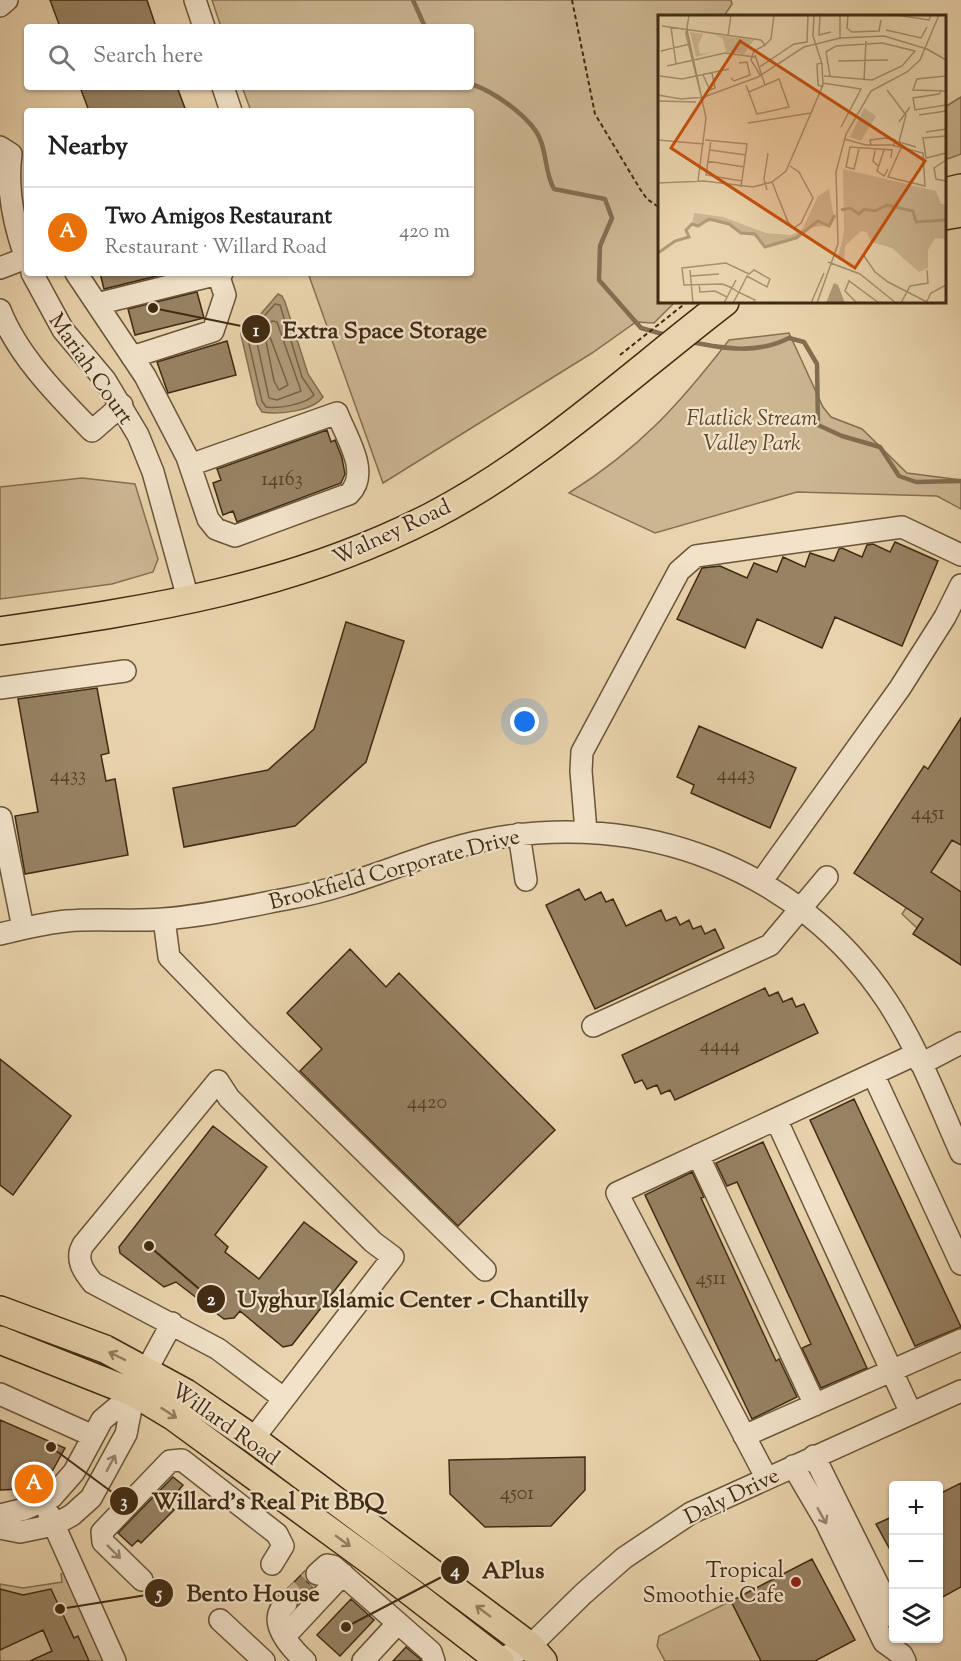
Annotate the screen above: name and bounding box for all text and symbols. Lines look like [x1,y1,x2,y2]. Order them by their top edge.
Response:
inset map [658,15,946,303]
search box [24,24,474,90]
icon: search [45,41,78,74]
text: Search here [93,41,203,73]
text: Nearby [48,129,128,166]
text: Two Amigos Restaurant [105,202,332,234]
text: A [59,218,76,247]
text: 420 m [399,218,450,247]
text: Restaurant · Willard Road [105,234,327,263]
street label: Mariah Court [39,307,140,432]
callout: Extra Space Storage [241,308,499,350]
text: Extra Space Storage [283,315,487,349]
text: 1 [253,319,260,345]
park label: Flatlick Stream Valley Park [686,404,818,461]
house number: 14163 [261,466,303,495]
street label: Walney Road [328,492,457,575]
your location [510,707,539,736]
house number: 4443 [717,761,755,790]
house number: 4433 [50,762,86,791]
house number: 4451 [911,800,945,829]
street label: Brookfield Corporate Drive [266,822,524,920]
house number: 4444 [700,1032,740,1061]
house number: 4420 [407,1089,447,1118]
house number: 4511 [696,1265,726,1294]
callout: Uyghur Islamic Center - Chantilly [196,1278,601,1320]
text: Uyghur Islamic Center - Chantilly [237,1284,589,1318]
text: 2 [207,1288,216,1314]
one-way arrow [109,1349,127,1361]
street label: Willard Road [163,1376,285,1475]
one-way arrow [160,1408,177,1420]
one-way arrow [105,1455,117,1472]
street label: Daly Drive [679,1461,785,1534]
pin: A [15,1462,54,1506]
callout: Willard's Real Pit BBQ [109,1480,396,1522]
house number: 4501 [500,1480,534,1509]
map controls [889,1481,943,1643]
button: + [889,1481,943,1535]
text: Willard's Real Pit BBQ [152,1486,387,1520]
text: 3 [120,1490,128,1516]
one-way arrow [817,1507,828,1525]
one-way arrow [335,1535,351,1547]
button: − [889,1535,943,1589]
one-way arrow [107,1545,121,1560]
callout: APlus [440,1549,557,1591]
text: APlus [482,1555,544,1589]
place label: Tropical Smoothie Cafe [642,1556,784,1613]
text: 4 [449,1559,460,1585]
callout: Bento House [144,1572,332,1614]
marker: Tropical Smoothie Cafe [789,1575,803,1589]
text: Bento House [186,1578,320,1612]
text: 5 [154,1582,163,1608]
button: layers [889,1589,943,1643]
one-way arrow [476,1605,492,1617]

